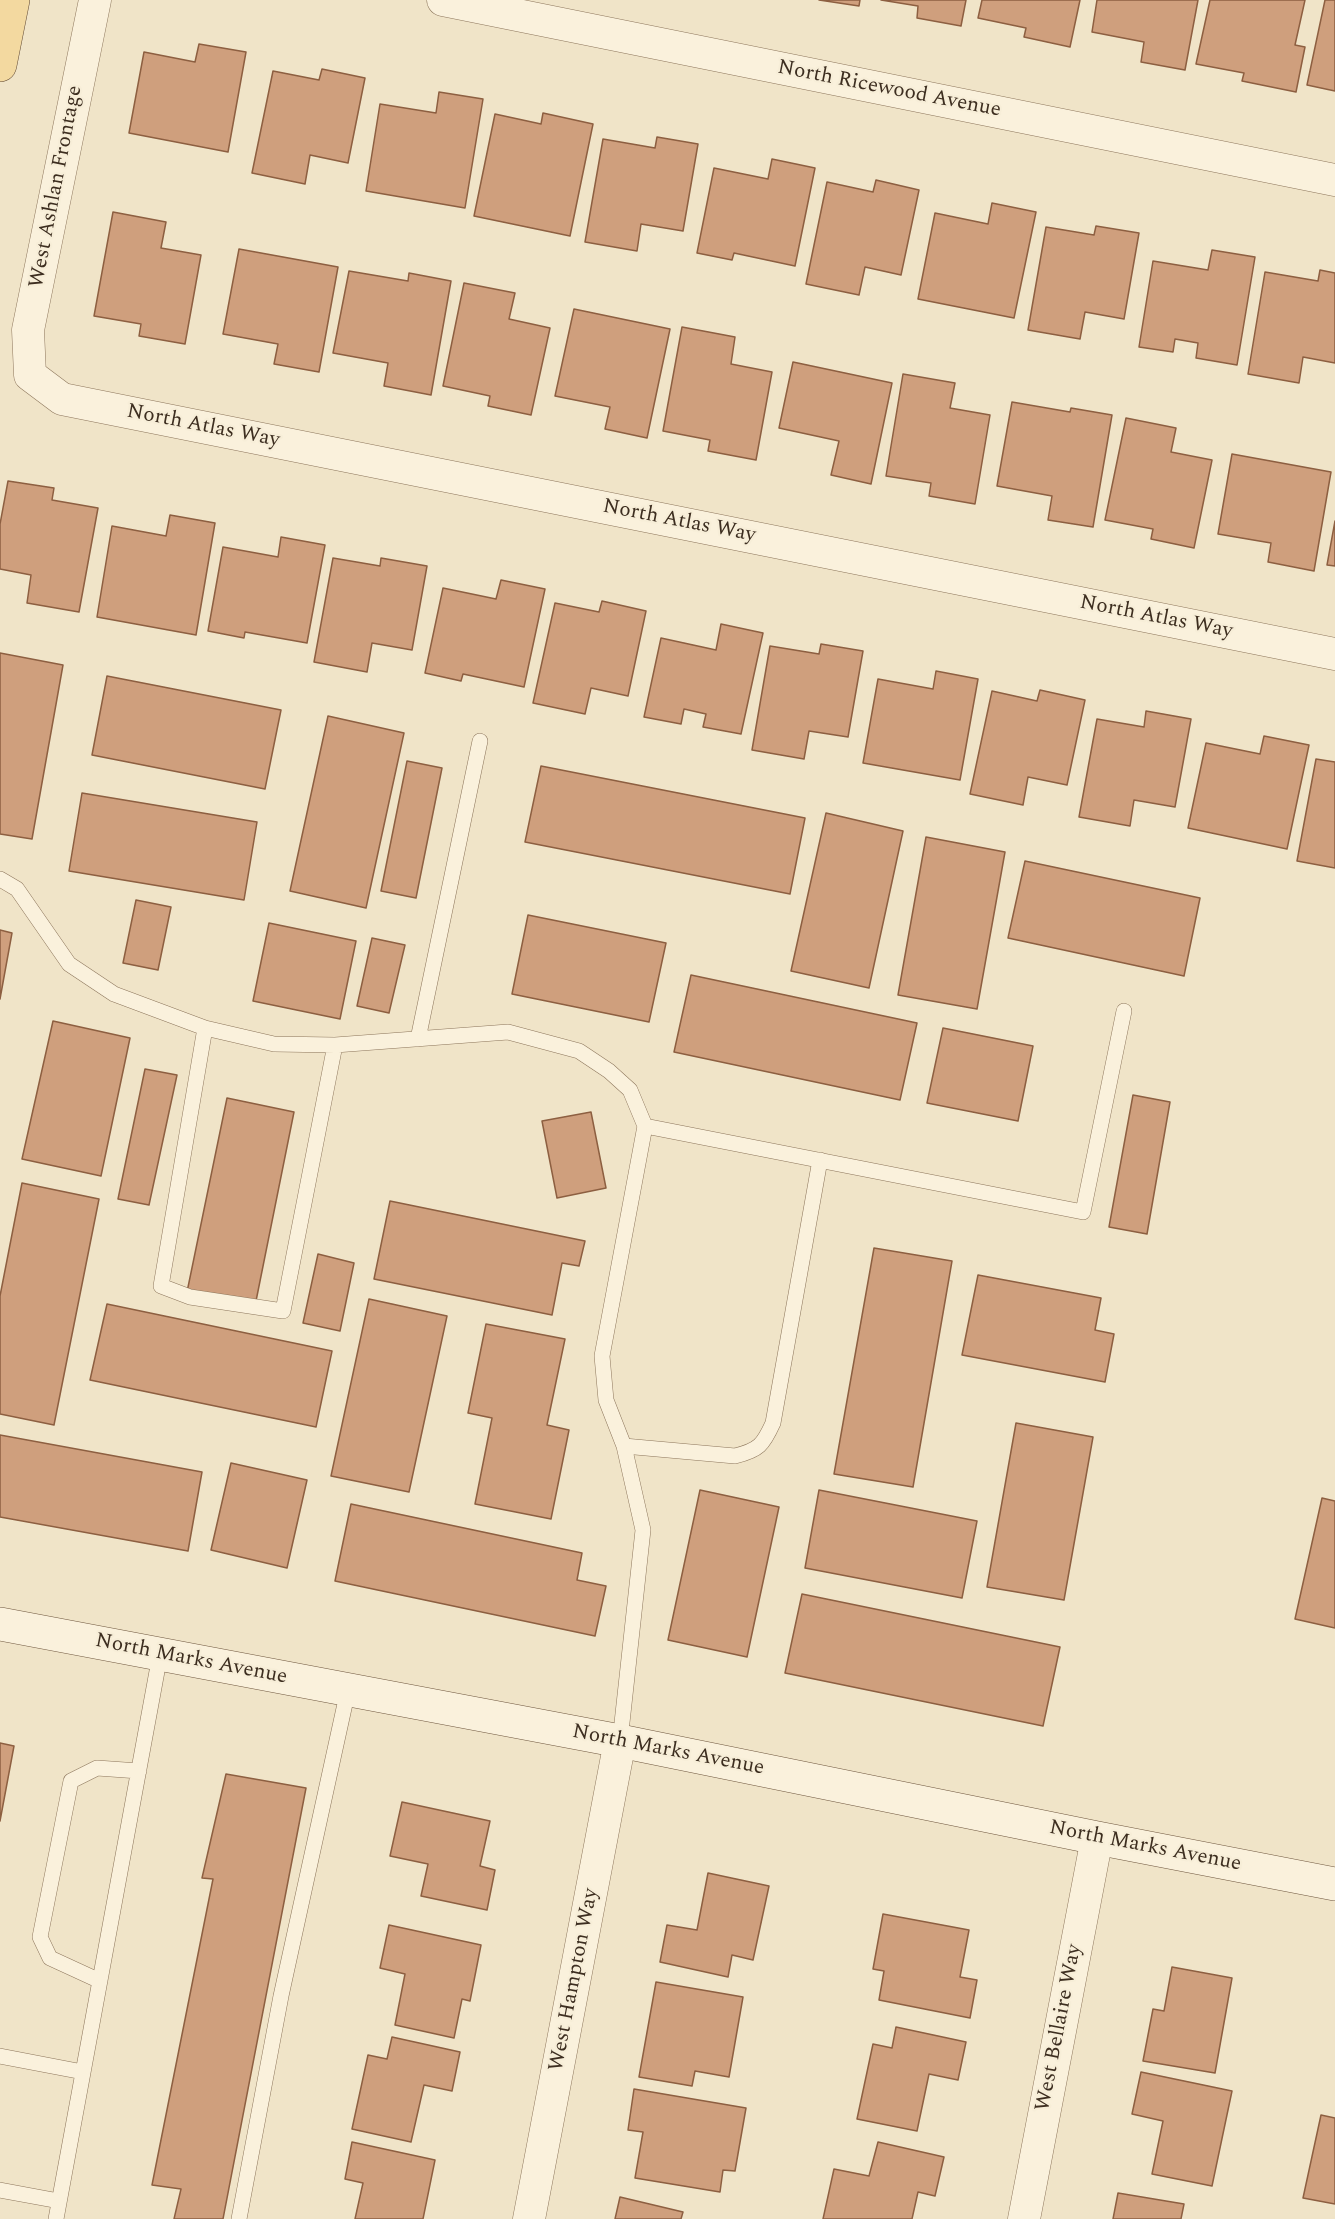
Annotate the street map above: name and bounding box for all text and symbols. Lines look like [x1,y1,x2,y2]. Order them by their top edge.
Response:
street label: North Ricewood Avenue [775,56,1003,124]
street label: West Ashlan Frontage [25,84,89,290]
street label: North Atlas Way [124,400,282,454]
street label: North Atlas Way [600,495,758,549]
street label: North Atlas Way [1077,591,1235,645]
street label: North Marks Avenue [93,1629,289,1691]
street label: North Marks Avenue [570,1720,766,1782]
street label: North Marks Avenue [1047,1816,1243,1878]
street label: West Hampton Way [545,1886,605,2074]
street label: West Bellaire Way [1031,1942,1089,2114]

